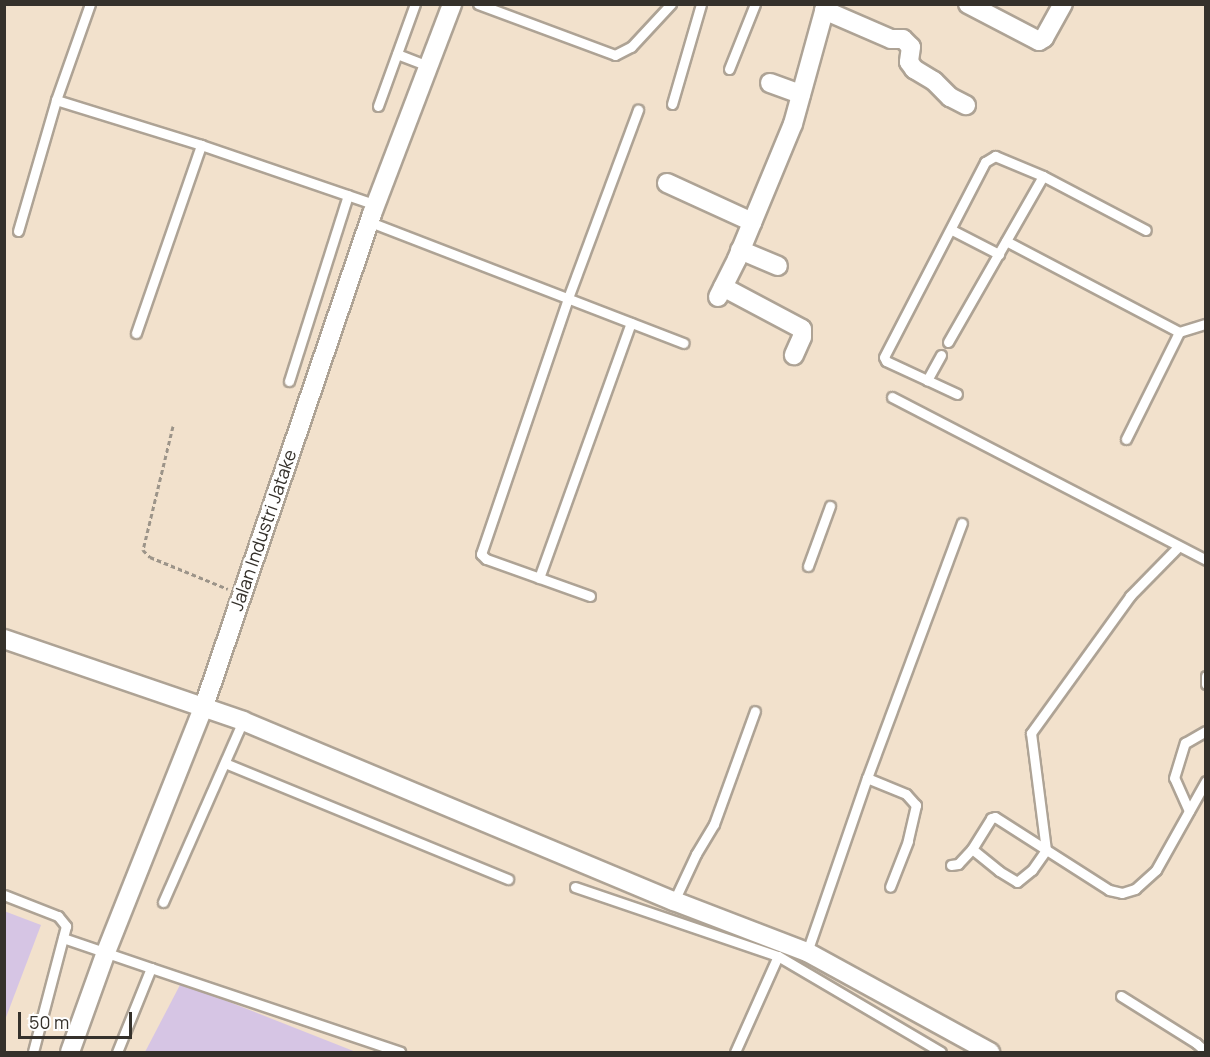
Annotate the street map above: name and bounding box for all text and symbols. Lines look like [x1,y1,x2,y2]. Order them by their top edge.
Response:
street label: Jalan Industri Jatake [225,447,301,613]
scale bar [21,1000,135,1038]
text: 50 m [29,1010,69,1034]

